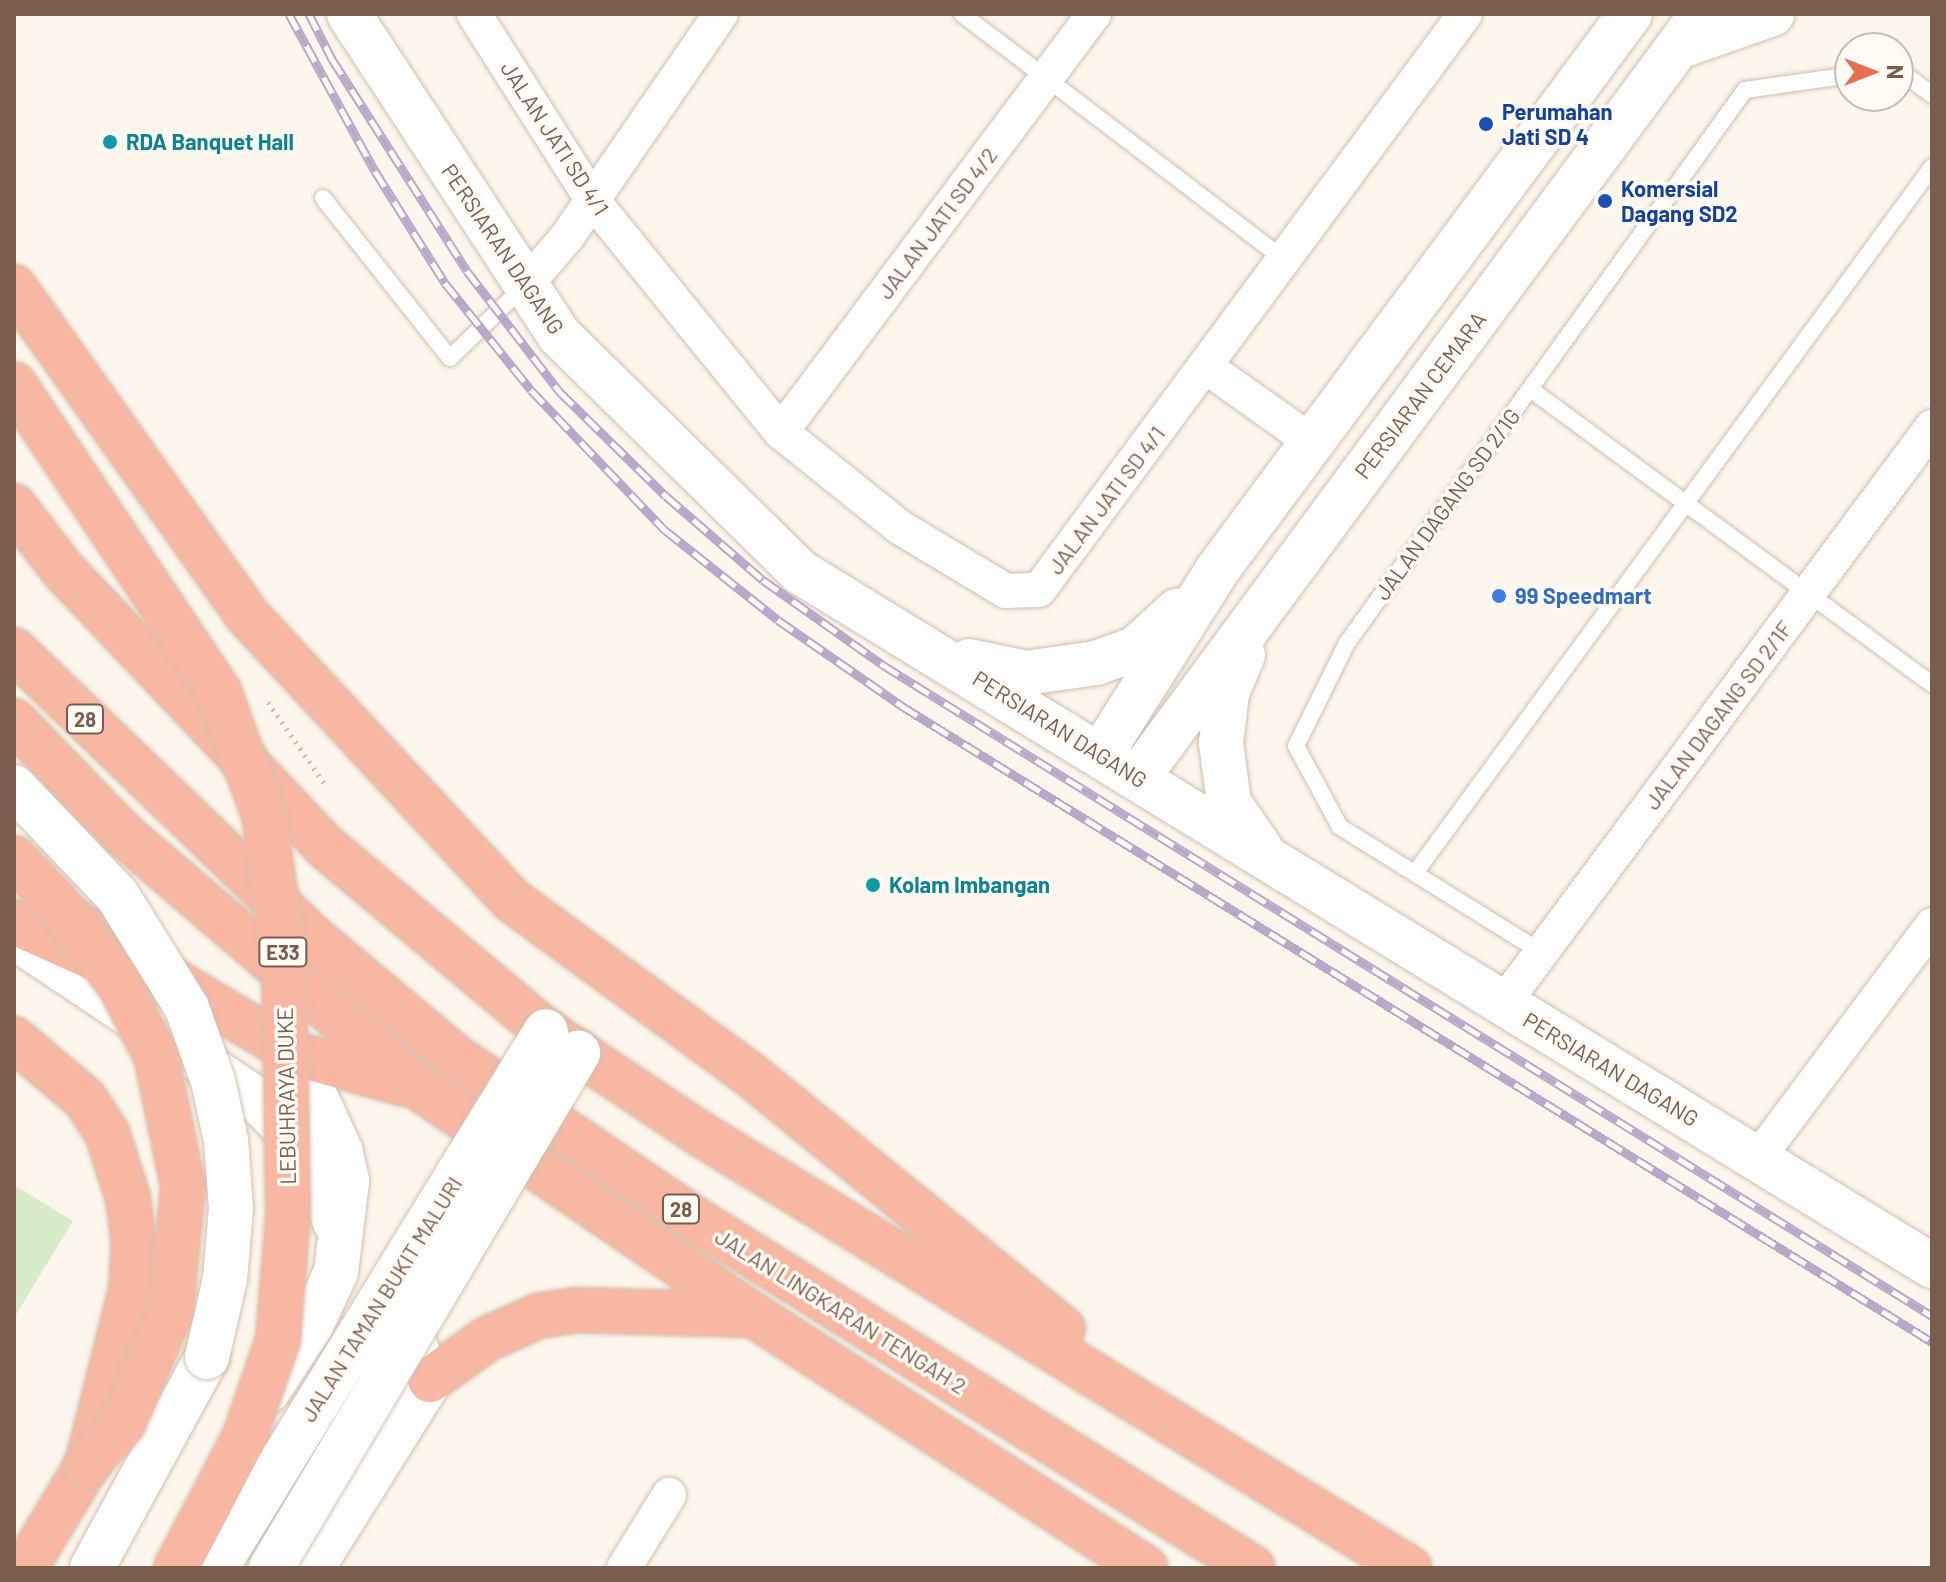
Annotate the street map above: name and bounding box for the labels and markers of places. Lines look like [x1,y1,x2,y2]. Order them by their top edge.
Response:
place label: Perumahan Jati SD 4 [1502,98,1613,150]
marker: Perumahan Jati SD 4 [1477,115,1495,133]
place label: RDA Banquet Hall [126,129,294,155]
marker: RDA Banquet Hall [101,133,119,151]
place label: Komersial Dagang SD2 [1621,175,1738,226]
marker: Komersial Dagang SD2 [1596,192,1614,210]
place label: 99 Speedmart [1515,583,1652,609]
marker: 99 Speedmart [1490,587,1508,605]
place label: Kolam Imbangan [889,872,1050,898]
marker: Kolam Imbangan [864,876,882,894]

